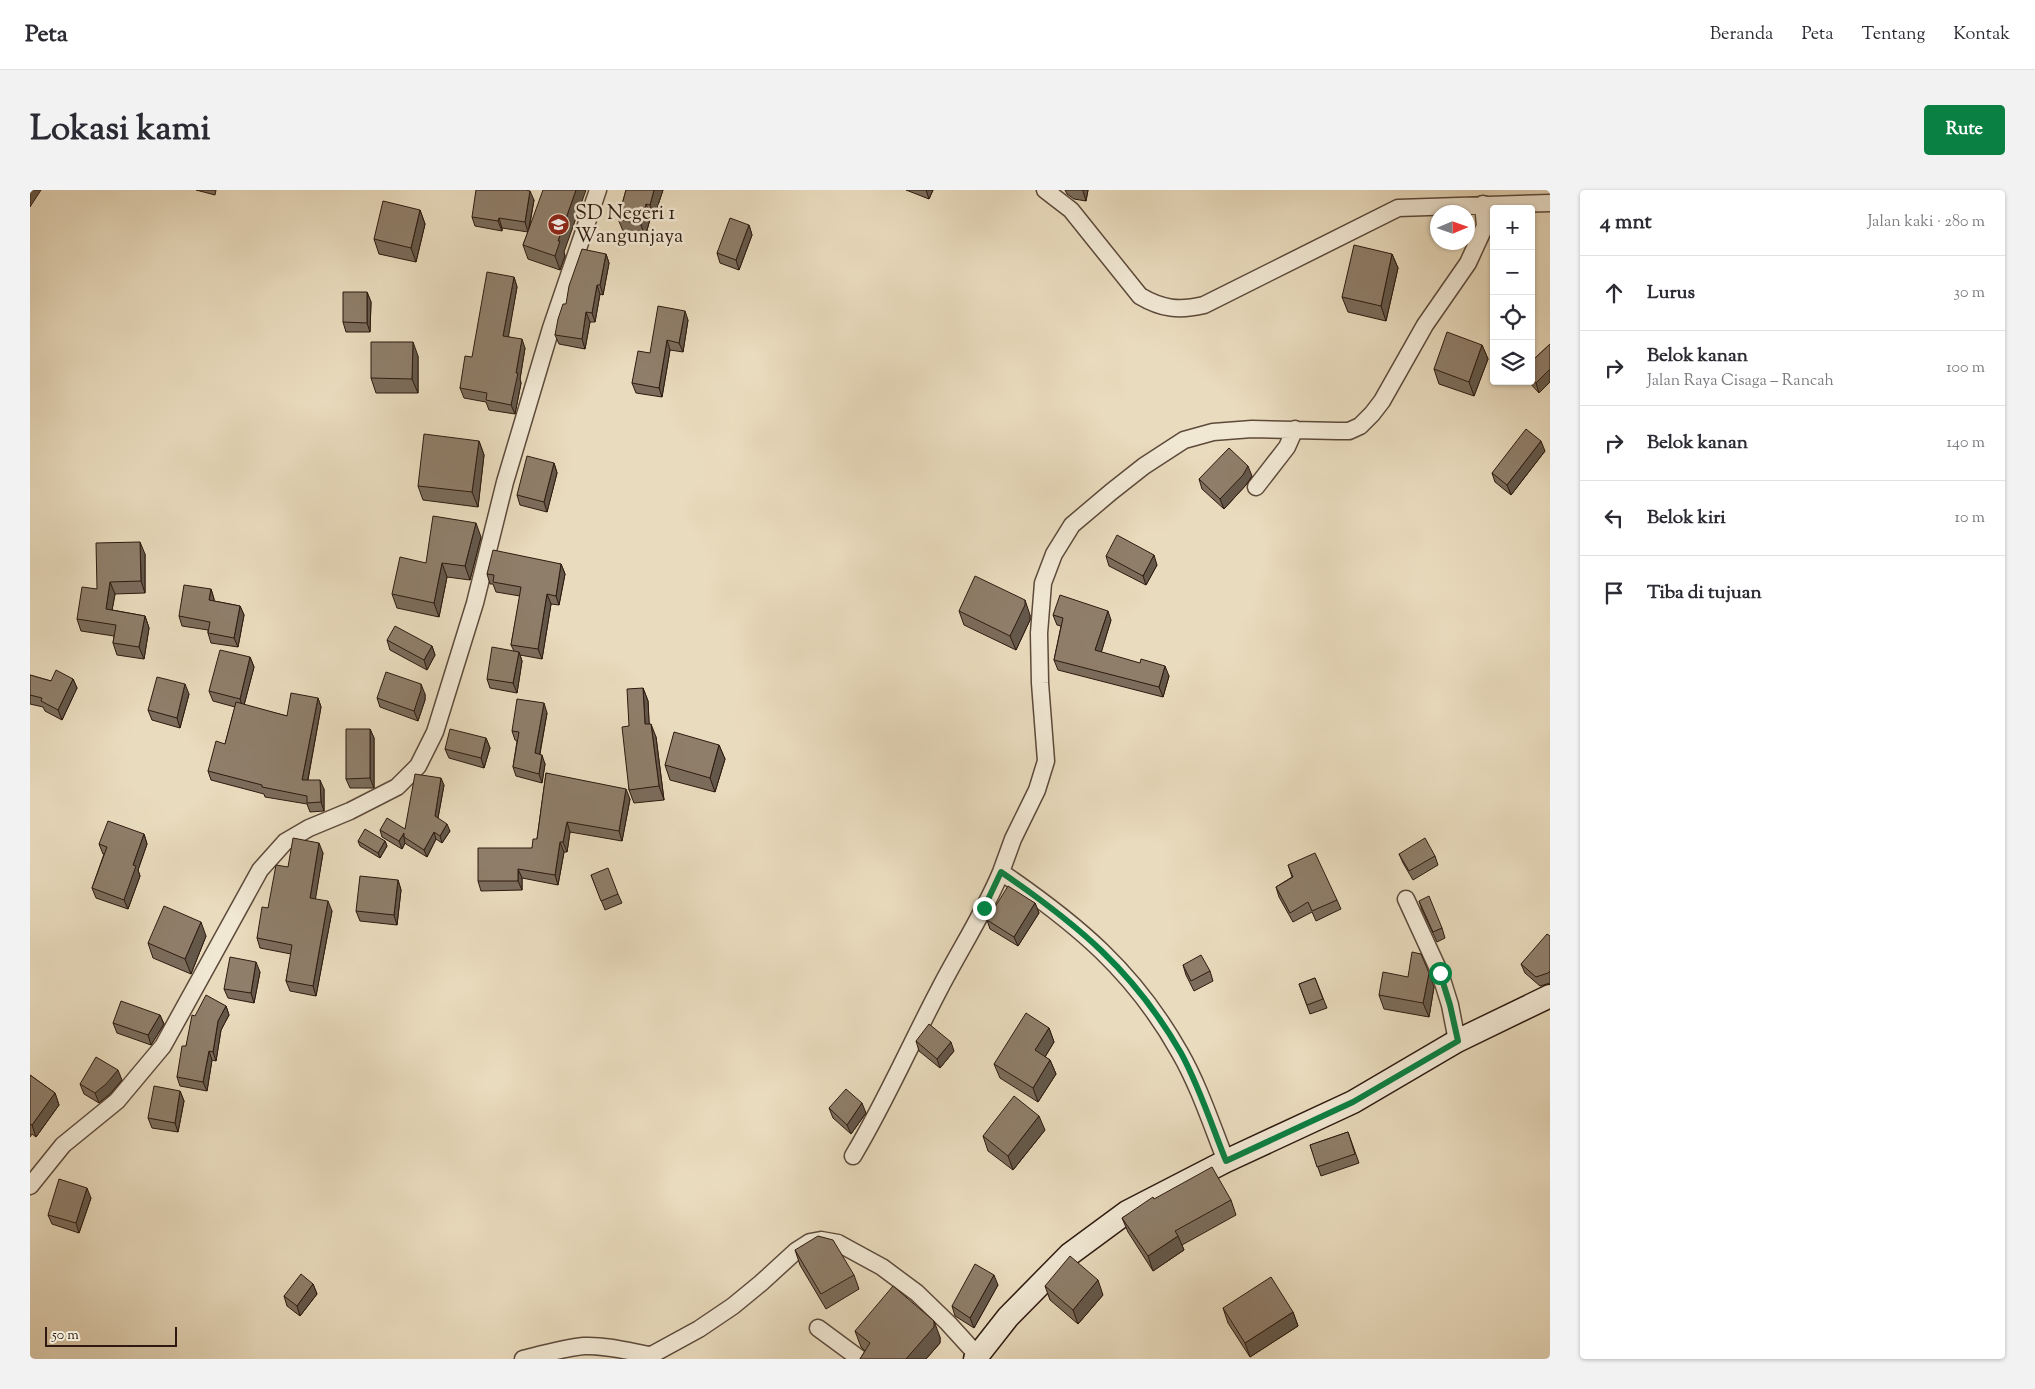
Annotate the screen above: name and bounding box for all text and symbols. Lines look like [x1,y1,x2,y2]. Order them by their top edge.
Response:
text: Peta [25,18,68,52]
text: Beranda [1710,22,1773,48]
text: Peta [1801,22,1834,48]
text: Tentang [1862,22,1925,48]
text: Kontak [1953,22,2010,48]
text: Lokasi kami [30,105,211,156]
button: Rute [1924,105,2005,155]
place label: SD Negeri 1 Wangunjaya [575,200,683,252]
north arrow [1430,205,1475,250]
map controls [1490,205,1535,385]
button: + [1490,205,1535,250]
text: 4 mnt [1600,208,1652,238]
text: Jalan kaki · 280 m [1867,211,1985,234]
school or university icon: SD Negeri 1 Wangunjaya [547,213,571,237]
button: − [1490,250,1535,295]
icon: ahead [1600,279,1628,307]
text: Lurus [1647,280,1695,307]
text: 30 m [1954,282,1985,305]
button: locate [1490,295,1535,340]
button: layers [1490,340,1535,385]
text: Belok kanan [1647,343,1748,370]
icon: right [1600,354,1628,382]
text: 100 m [1946,357,1985,380]
text: Jalan Raya Cisaga – Rancah [1647,370,1834,393]
icon: right [1600,429,1628,457]
text: Belok kanan [1647,430,1748,457]
text: 140 m [1947,432,1985,455]
icon: left [1600,504,1628,532]
text: Belok kiri [1647,505,1726,532]
text: 10 m [1955,507,1985,530]
icon: arrive [1600,579,1628,607]
text: Tiba di tujuan [1647,580,1762,607]
route end [973,897,996,920]
route start [1429,962,1452,985]
scale bar [45,1324,178,1347]
text: 50 m [52,1326,79,1346]

